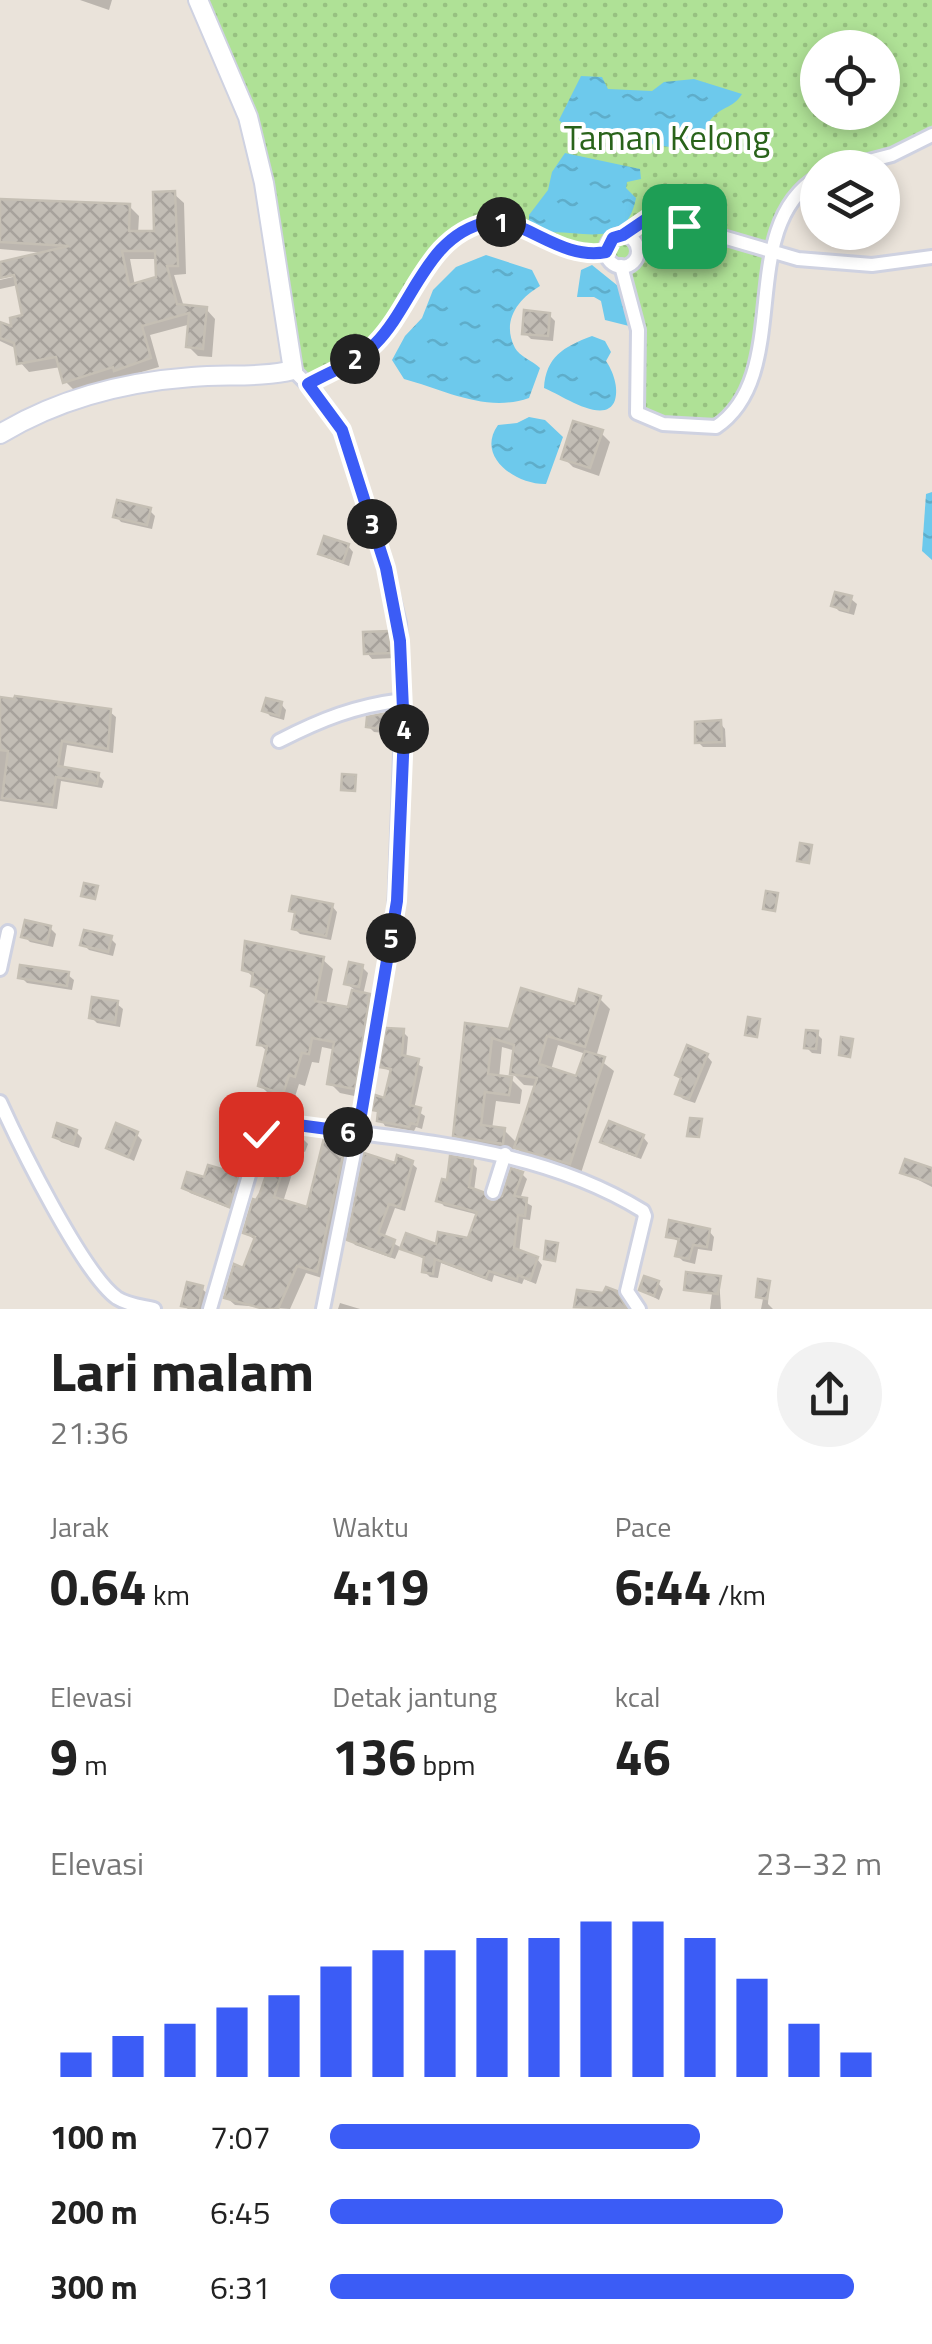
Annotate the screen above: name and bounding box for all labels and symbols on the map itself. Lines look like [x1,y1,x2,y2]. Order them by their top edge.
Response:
park label: Taman Kelong [564,110,770,164]
pin [642,184,727,269]
pin: 1 [476,197,526,247]
pin: 2 [330,334,380,384]
pin: 3 [347,499,397,549]
pin: 4 [379,704,429,754]
pin: 5 [366,913,416,963]
pin [219,1092,304,1177]
pin: 6 [323,1107,373,1157]

